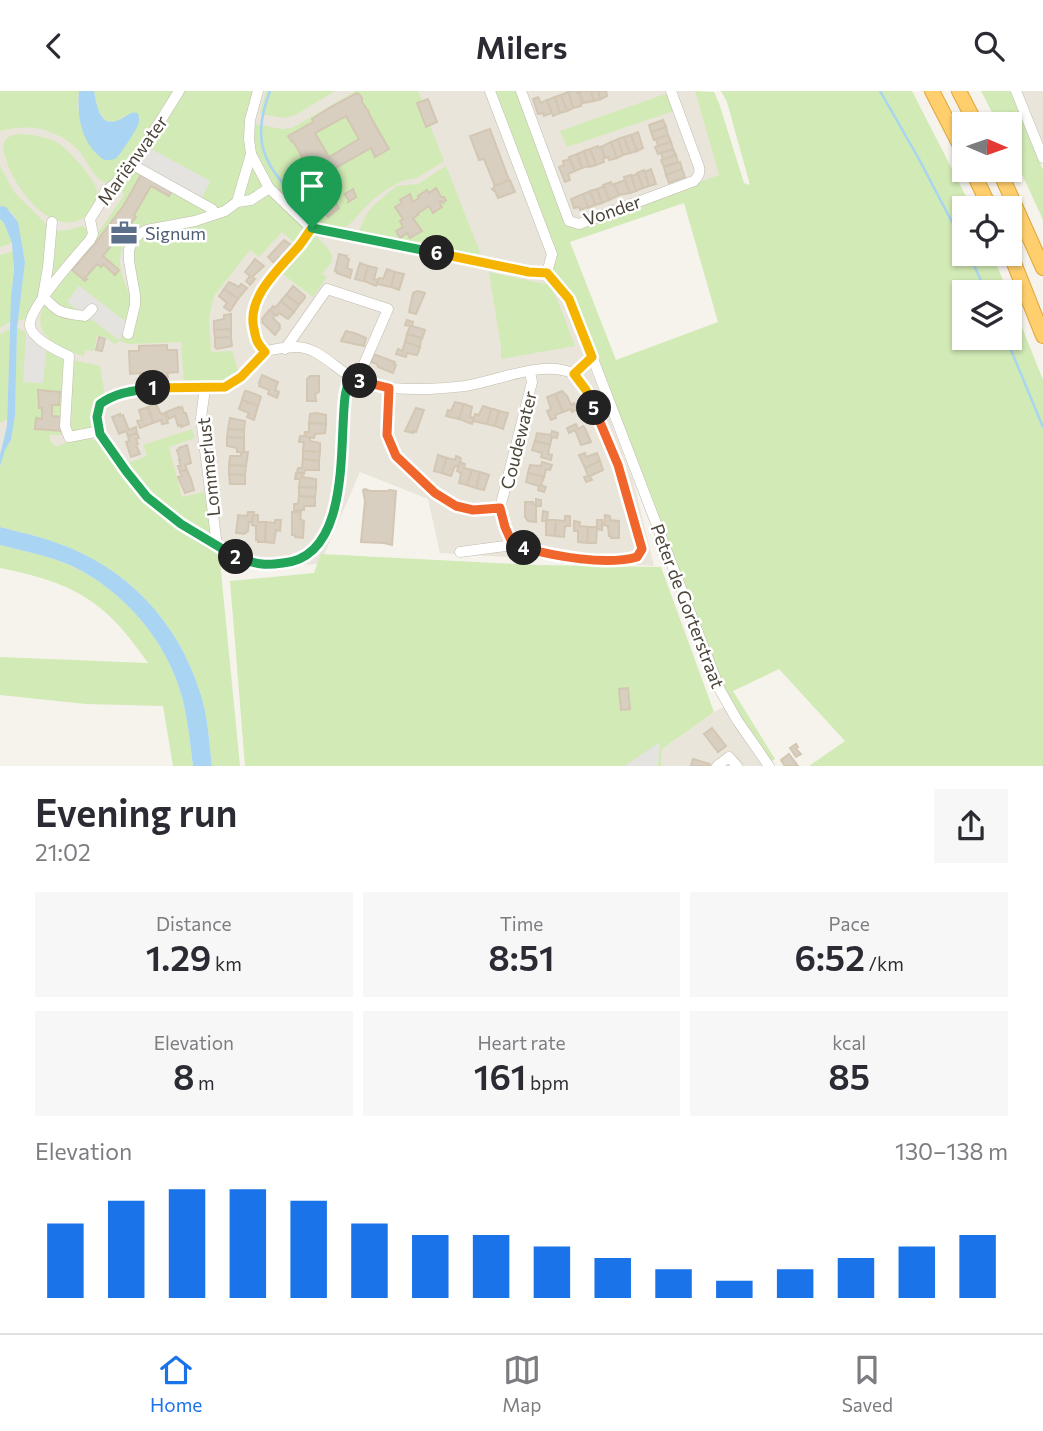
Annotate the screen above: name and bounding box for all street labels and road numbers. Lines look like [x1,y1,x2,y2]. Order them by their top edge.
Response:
street label: Mariënwater [92,111,172,209]
street label: Vonder [580,190,644,230]
street label: Coudewater [495,389,541,491]
street label: Lommerlust [192,416,224,518]
street label: Peter de Gorterstraat [646,521,730,691]

